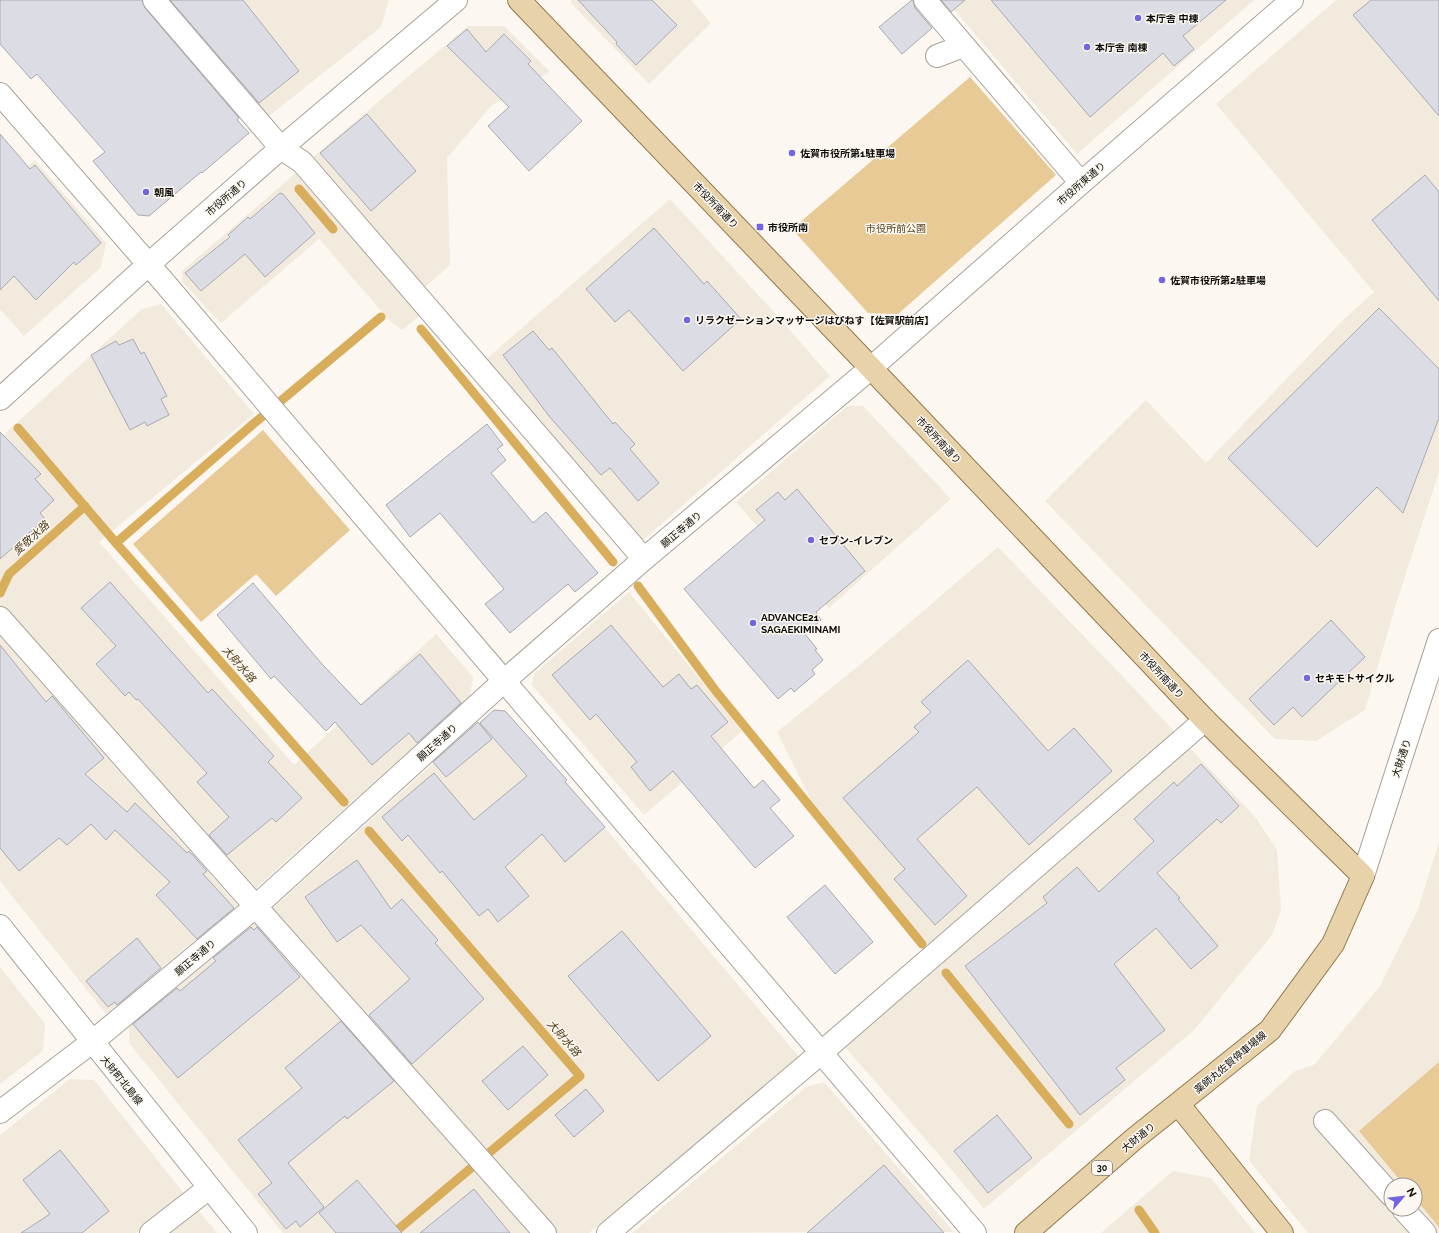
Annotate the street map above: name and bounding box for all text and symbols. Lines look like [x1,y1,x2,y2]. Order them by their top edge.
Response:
marker: 本庁舎 中棟 [1133,13,1143,23]
place label: 本庁舎 中棟 [1145,13,1198,24]
marker: 本庁舎 南棟 [1082,42,1092,52]
place label: 本庁舎 南棟 [1094,42,1147,53]
marker: 佐賀市役所第1駐車場 [787,148,797,158]
place label: 佐賀市役所第1駐車場 [800,148,895,159]
street label: 市役所東通り [1055,160,1108,207]
street label: 市役所通り [204,177,249,218]
street label: 市役所南通り [691,180,740,231]
marker: 朝風 [141,187,151,197]
place label: 朝風 [154,187,174,198]
marker: 市役所南 [755,222,765,232]
place label: 市役所南 [768,222,808,233]
park label: 市役所前公園 [866,223,926,234]
marker: 佐賀市役所第2駐車場 [1157,275,1167,285]
place label: 佐賀市役所第2駐車場 [1170,275,1266,286]
marker: リラクゼーションマッサージはぴねす【佐賀駅前店】 [682,315,692,325]
place label: リラクゼーションマッサージはぴねす【佐賀駅前店】 [695,315,935,326]
street label: 市役所南通り [914,415,963,466]
street label: 願正寺通り [659,509,704,550]
water label: 愛敬水路 [11,518,53,558]
marker: セブン-イレブン [806,535,816,545]
place label: セブン-イレブン [819,535,893,546]
place label: ADVANCE21 SAGAEKIMINAMI [761,612,840,635]
marker: ADVANCE21 SAGAEKIMINAMI [748,618,758,628]
water label: 大財水路 [219,643,259,686]
street label: 市役所南通り [1137,650,1186,701]
marker: セキモトサイクル [1302,673,1312,683]
place label: セキモトサイクル [1315,673,1395,684]
street label: 願正寺通り [415,722,460,763]
street label: 大財通り [1390,737,1413,779]
street label: 願正寺通り [173,937,218,978]
water label: 大財水路 [544,1017,584,1060]
street label: 薬師丸佐賀停車場線 [1192,1029,1268,1096]
street label: 大財町北島線 [98,1054,145,1107]
street label: 大財通り [1119,1121,1157,1154]
road number: 30 [1092,1161,1112,1175]
north arrow [1383,1177,1423,1217]
text: N [1404,1186,1419,1199]

